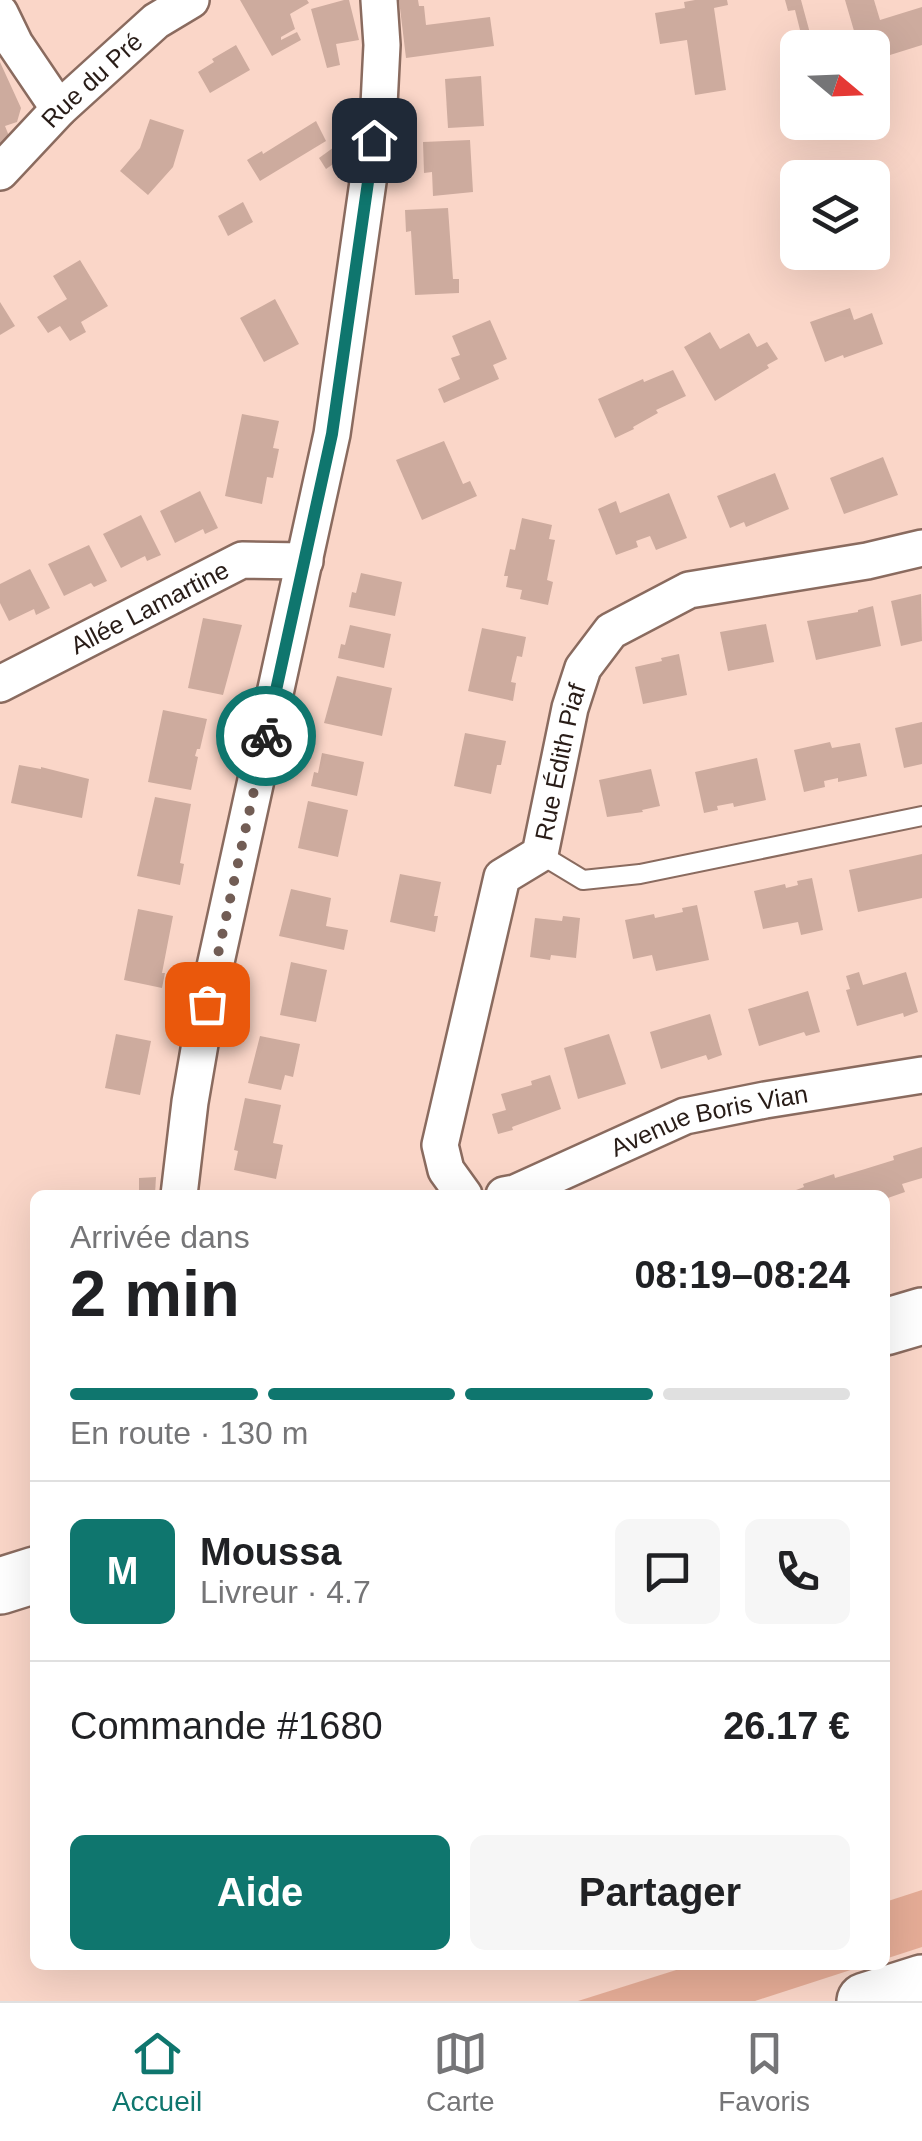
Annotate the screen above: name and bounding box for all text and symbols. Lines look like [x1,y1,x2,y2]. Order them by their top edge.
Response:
street label: Rue du Pré [35,27,148,133]
north arrow [780,30,890,140]
map controls [780,30,890,270]
pin [332,98,417,183]
icon: home [347,113,402,168]
button: layers [780,160,890,270]
street label: Allée Lamartine [66,555,233,659]
street label: Rue Édith Piaf [529,680,591,843]
courier [216,686,316,786]
icon: bike [239,709,294,764]
pin [165,962,250,1047]
icon: bag [180,977,235,1032]
street label: Avenue Boris Vian [606,1079,810,1162]
text: Arrivée dans [70,1219,250,1255]
text: 08:19–08:24 [634,1254,850,1296]
text: 2 min [70,1257,240,1330]
text: En route · 130 m [70,1415,308,1451]
button: chat [615,1519,720,1624]
button: phone [745,1519,850,1624]
text: Moussa [200,1531,341,1573]
text: M [107,1550,138,1592]
text: Livreur · 4.7 [200,1574,371,1610]
text: Commande #1680 [70,1705,383,1747]
text: 26.17 € [723,1705,850,1747]
button: Aide [70,1835,450,1950]
button: Partager [470,1835,850,1950]
tab: Accueil [112,2026,202,2118]
tab: Carte [426,2026,494,2118]
tab: Favoris [718,2026,810,2118]

